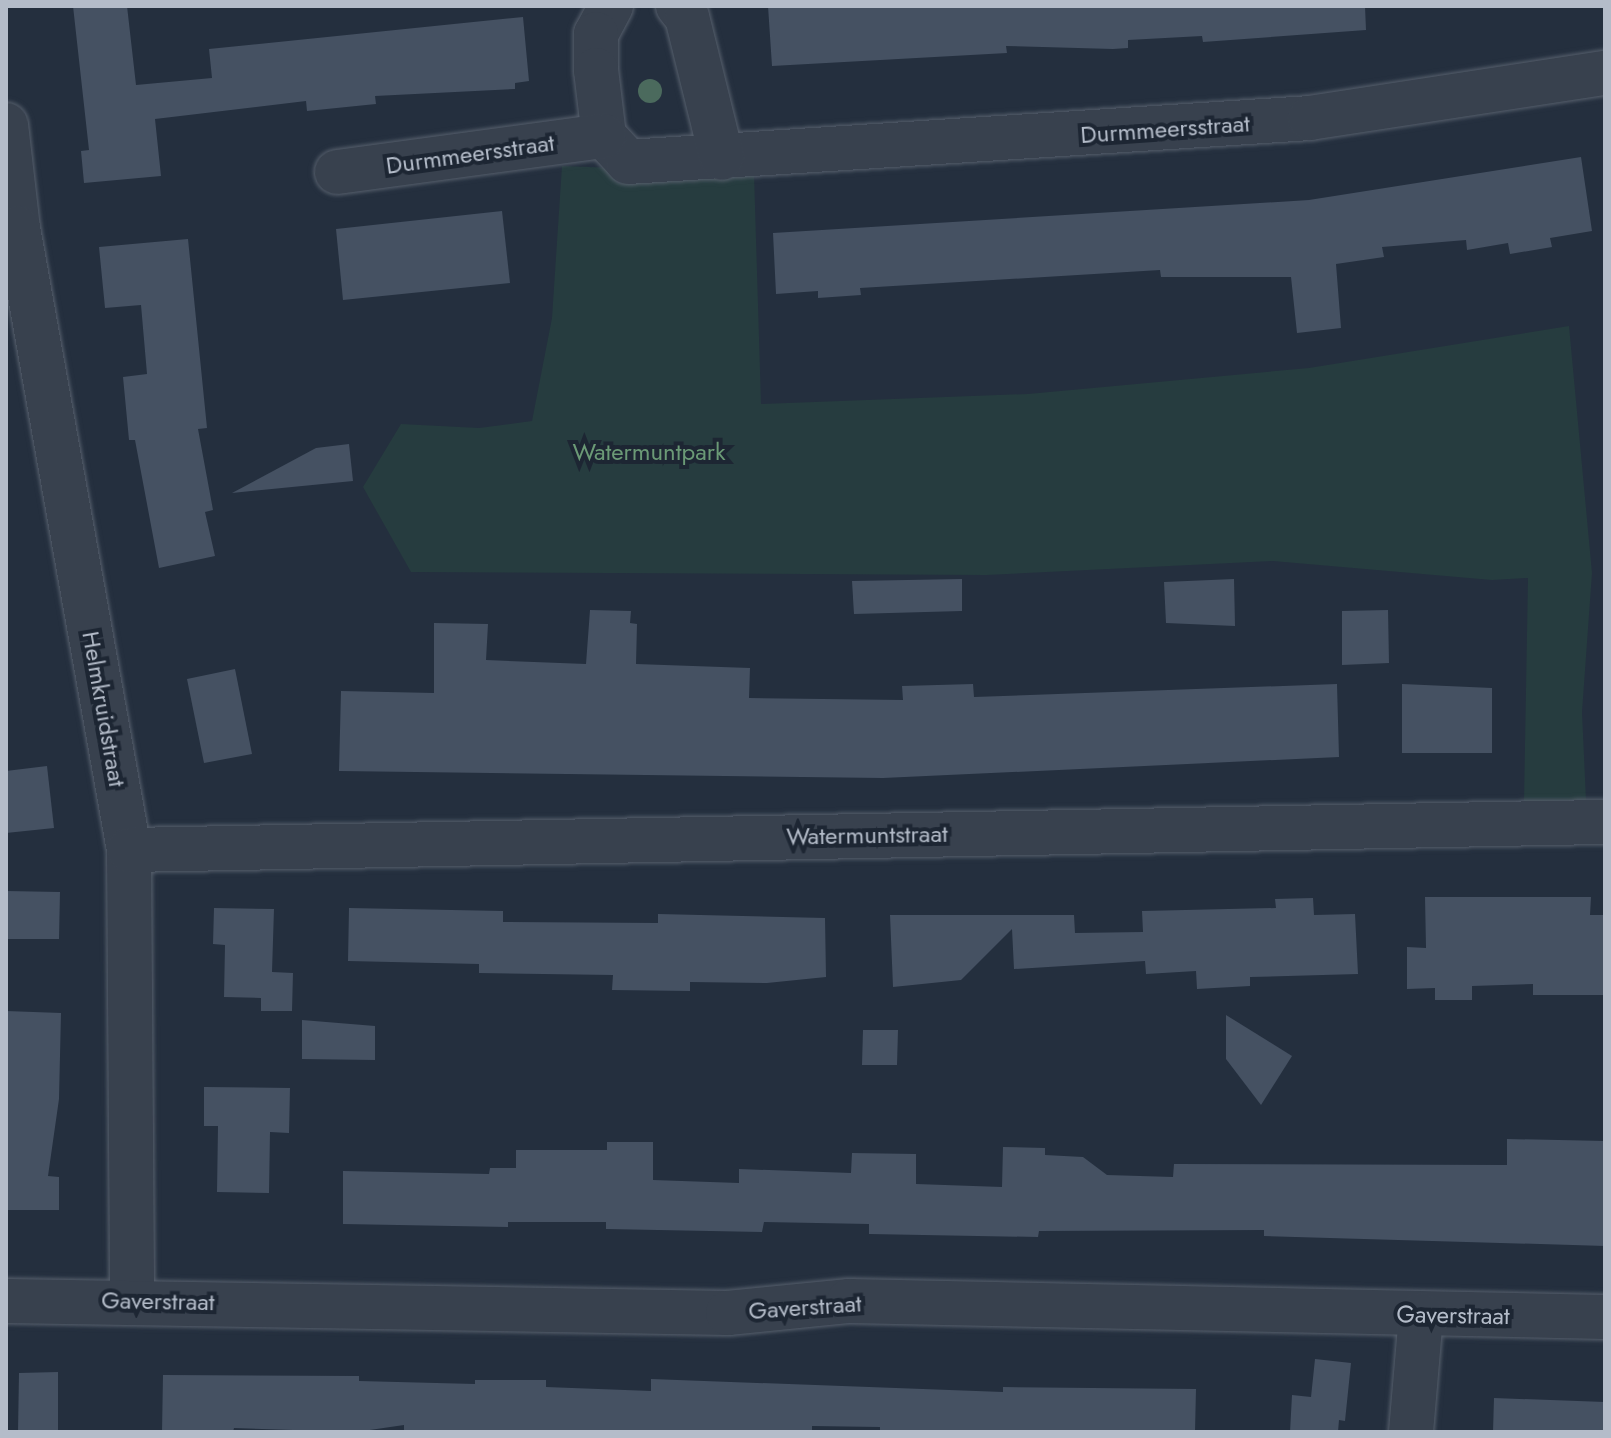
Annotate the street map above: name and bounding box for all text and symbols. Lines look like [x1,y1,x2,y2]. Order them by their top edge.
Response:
street label: Durmmeersstraat [1079,109,1251,149]
street label: Durmmeersstraat [384,128,556,180]
park label: Watermuntpark [573,438,725,466]
street label: Helmkruidstraat [76,629,132,789]
street label: Watermuntstraat [786,819,948,851]
street label: Gaverstraat [101,1286,215,1316]
street label: Gaverstraat [747,1289,863,1325]
street label: Gaverstraat [1396,1300,1510,1330]

